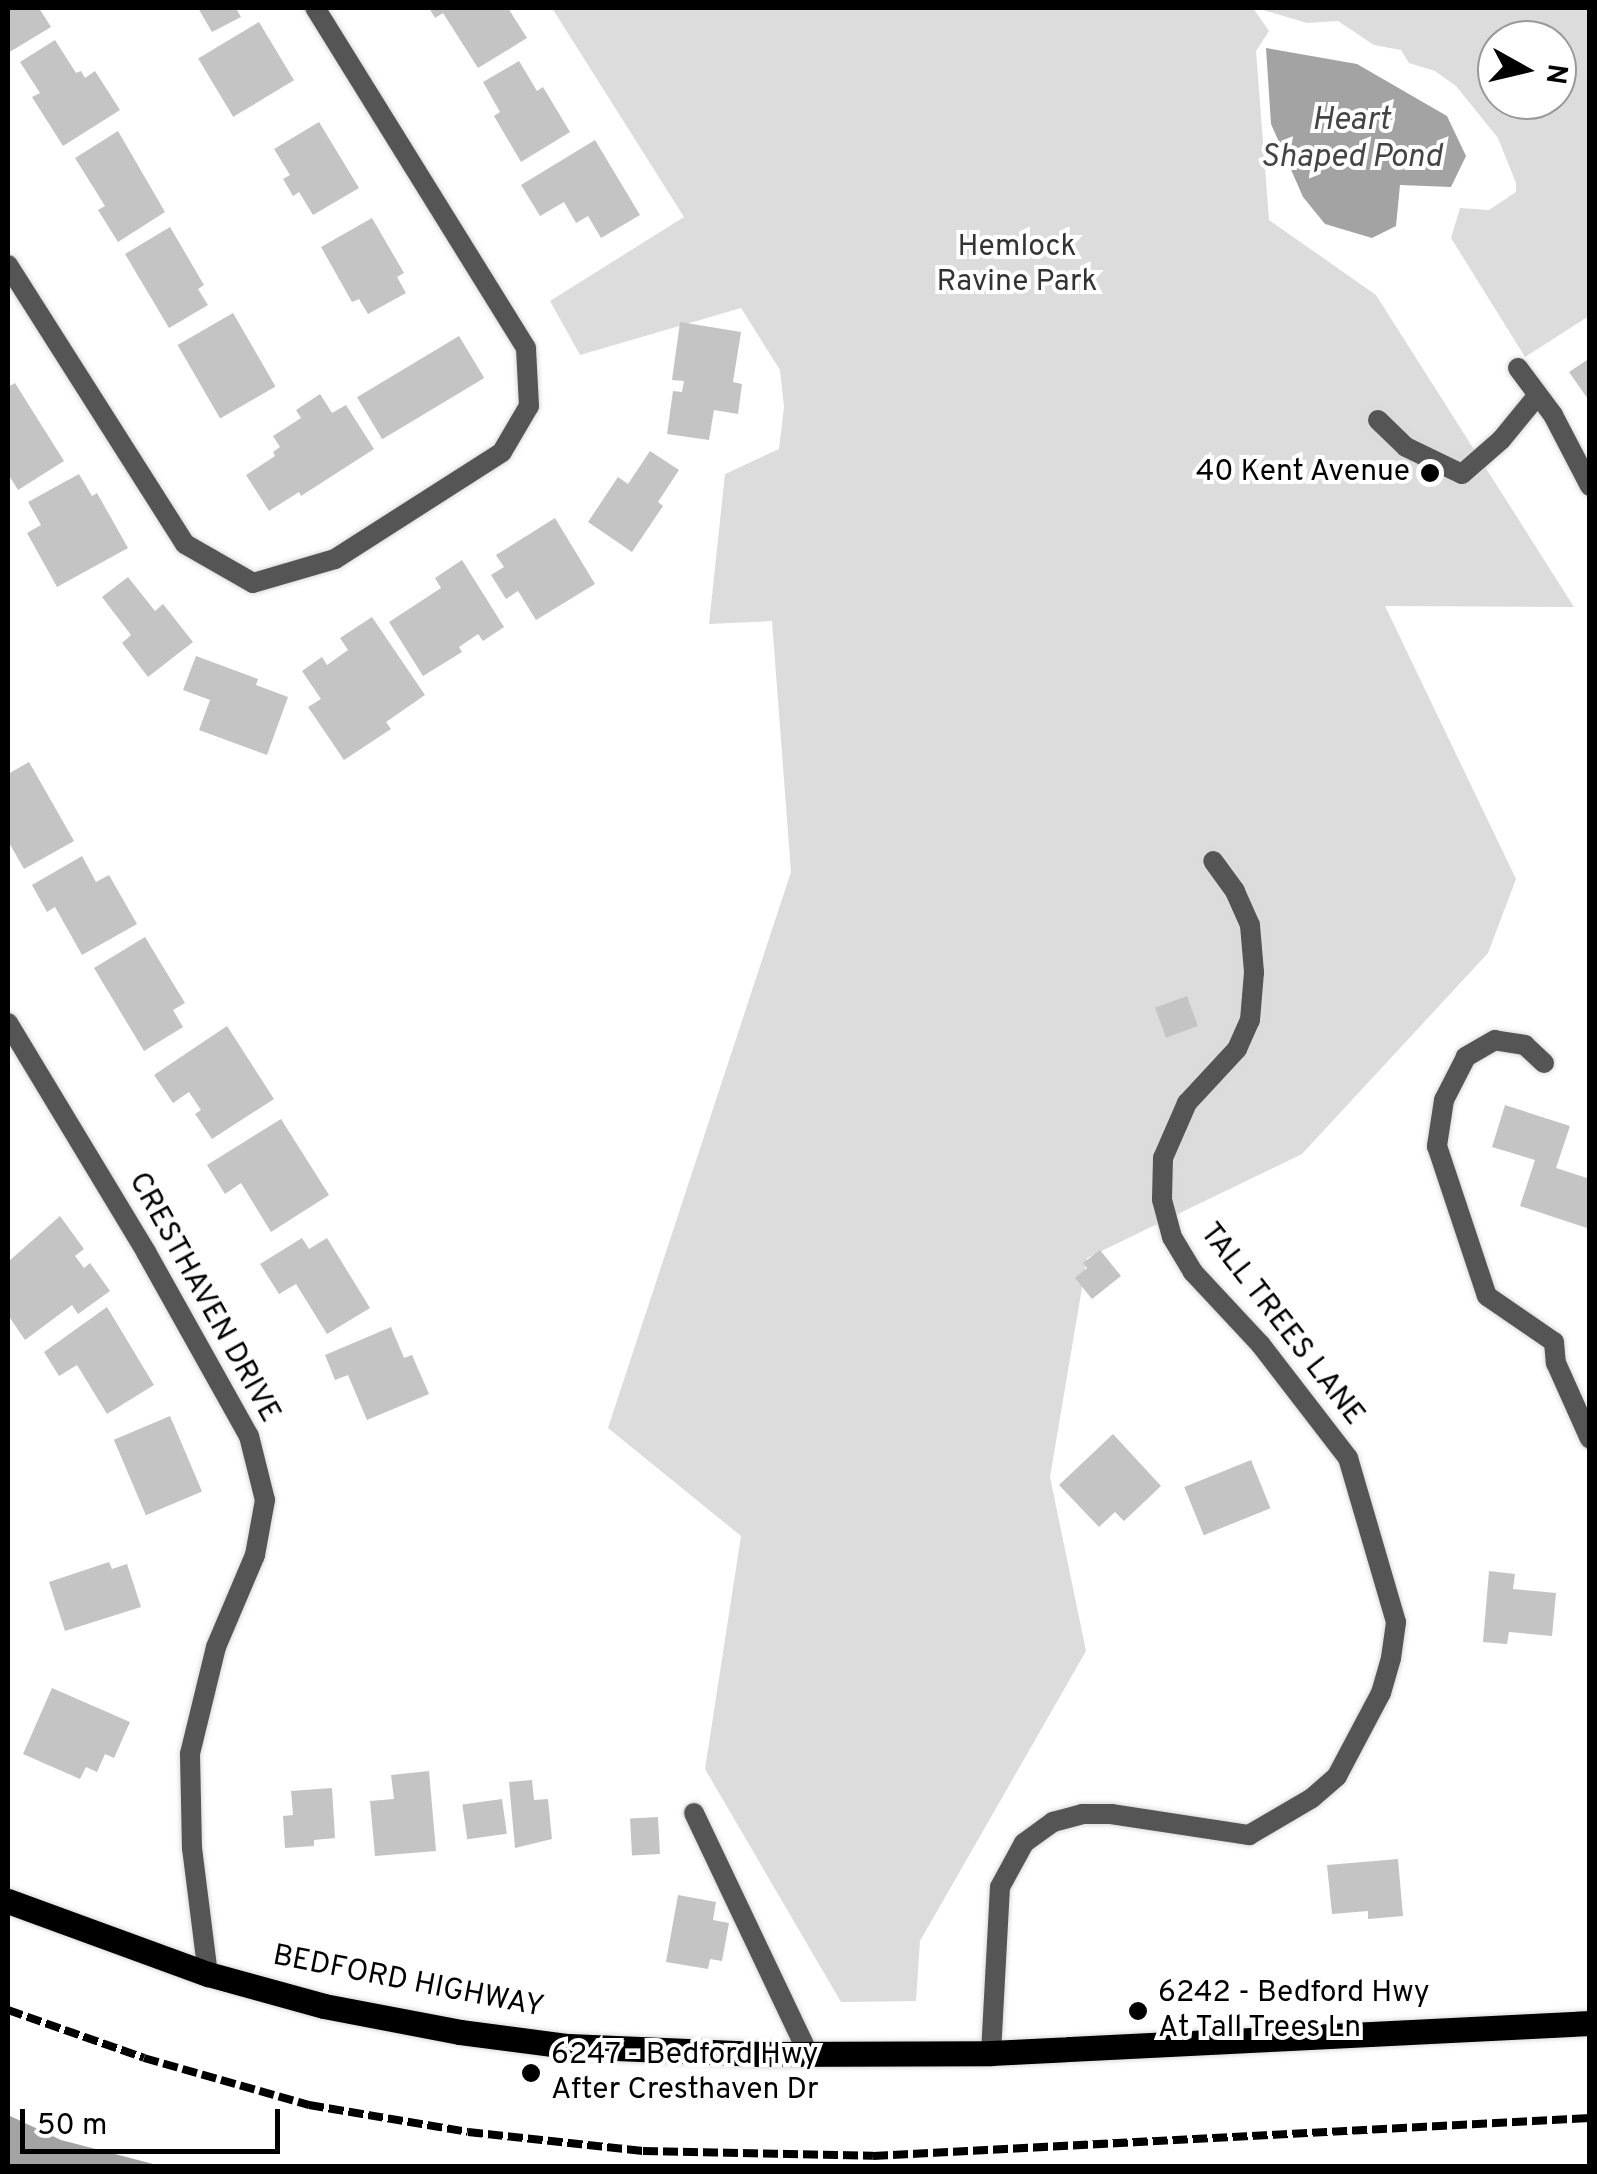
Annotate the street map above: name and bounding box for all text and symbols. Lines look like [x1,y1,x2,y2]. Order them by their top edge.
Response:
north arrow [1477,20,1577,120]
text: N [1536,61,1574,86]
water label: Heart Shaped Pond [1260,103,1442,178]
park label: Hemlock Ravine Park [937,230,1097,300]
place label: 40 Kent Avenue [1194,455,1410,491]
marker: 40 Kent Avenue [1419,462,1441,484]
street label: CRESTHAVEN DRIVE [119,1167,287,1429]
street label: TALL TREES LANE [1190,1216,1372,1434]
street label: BEDFORD HIGHWAY [269,1939,547,2027]
place label: 6242 - Bedford Hwy At Tall Trees Ln [1158,1976,1429,2046]
marker: 6242 - Bedford Hwy At Tall Trees Ln [1127,2000,1149,2022]
place label: 6247 - Bedford Hwy After Cresthaven Dr [551,2038,819,2108]
marker: 6247 - Bedford Hwy After Cresthaven Dr [520,2062,542,2084]
scale bar [25,2089,285,2151]
text: 50 m [37,2108,107,2145]

